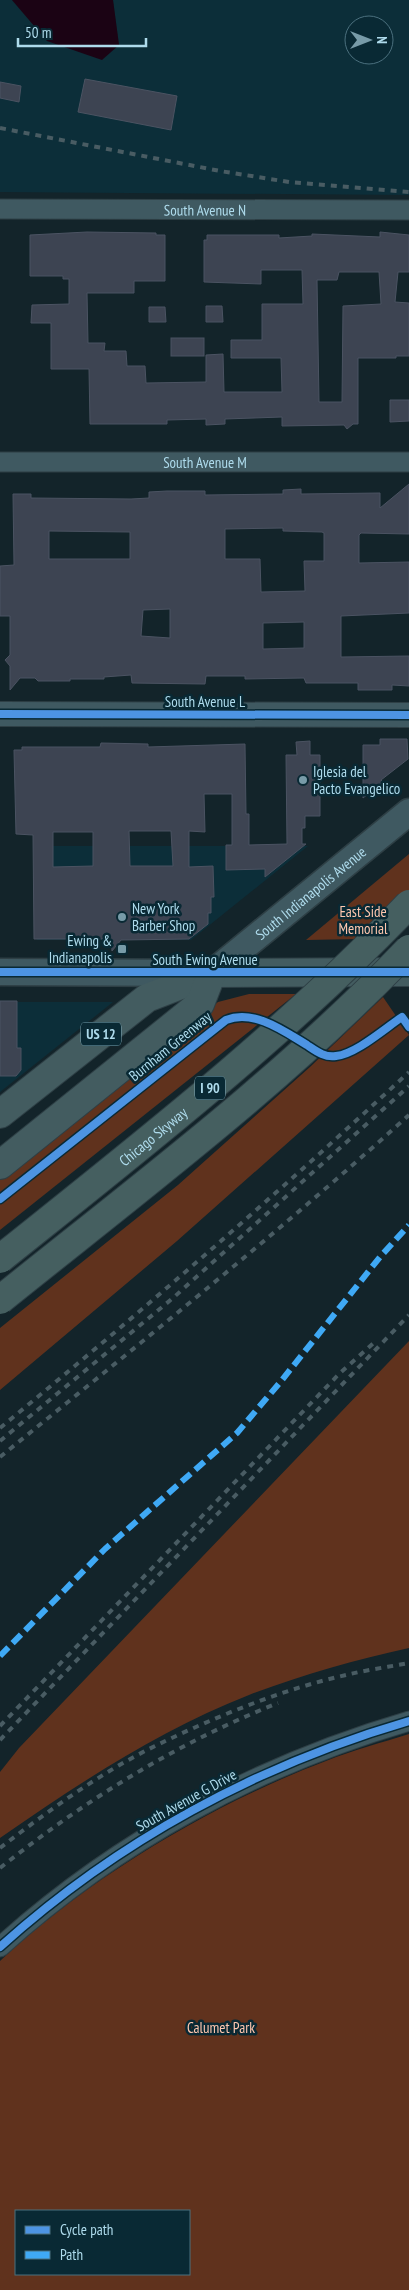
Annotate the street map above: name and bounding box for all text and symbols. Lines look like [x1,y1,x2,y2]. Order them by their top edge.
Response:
scale bar [18,15,145,47]
north arrow [344,15,394,65]
text: 50 m [25,23,51,42]
text: N [373,36,391,44]
street label: South Avenue N [164,200,246,219]
street label: South Avenue M [163,453,247,472]
street label: South Avenue L [165,692,246,711]
place label: Iglesia del Pacto Evangelico [313,762,400,798]
marker: Iglesia del Pacto Evangelico [297,774,309,786]
street label: South Indianapolis Avenue [251,842,370,943]
place label: New York Barber Shop [132,899,195,935]
park label: East Side Memorial [339,902,388,938]
marker: New York Barber Shop [116,911,128,923]
place label: Ewing & Indianapolis [49,931,112,967]
marker: Ewing & Indianapolis [116,943,128,955]
street label: South Ewing Avenue [152,950,258,969]
street label: Burnham Greenway [125,1007,215,1085]
road number: US 12 [81,1022,121,1046]
road number: I 90 [195,1076,225,1100]
street label: Chicago Skyway [115,1102,191,1170]
street label: South Avenue G Drive [132,1765,240,1835]
park label: Calumet Park [187,2018,255,2037]
legend [15,2210,190,2275]
text: Cycle path [60,2220,113,2239]
text: Path [60,2245,83,2264]

